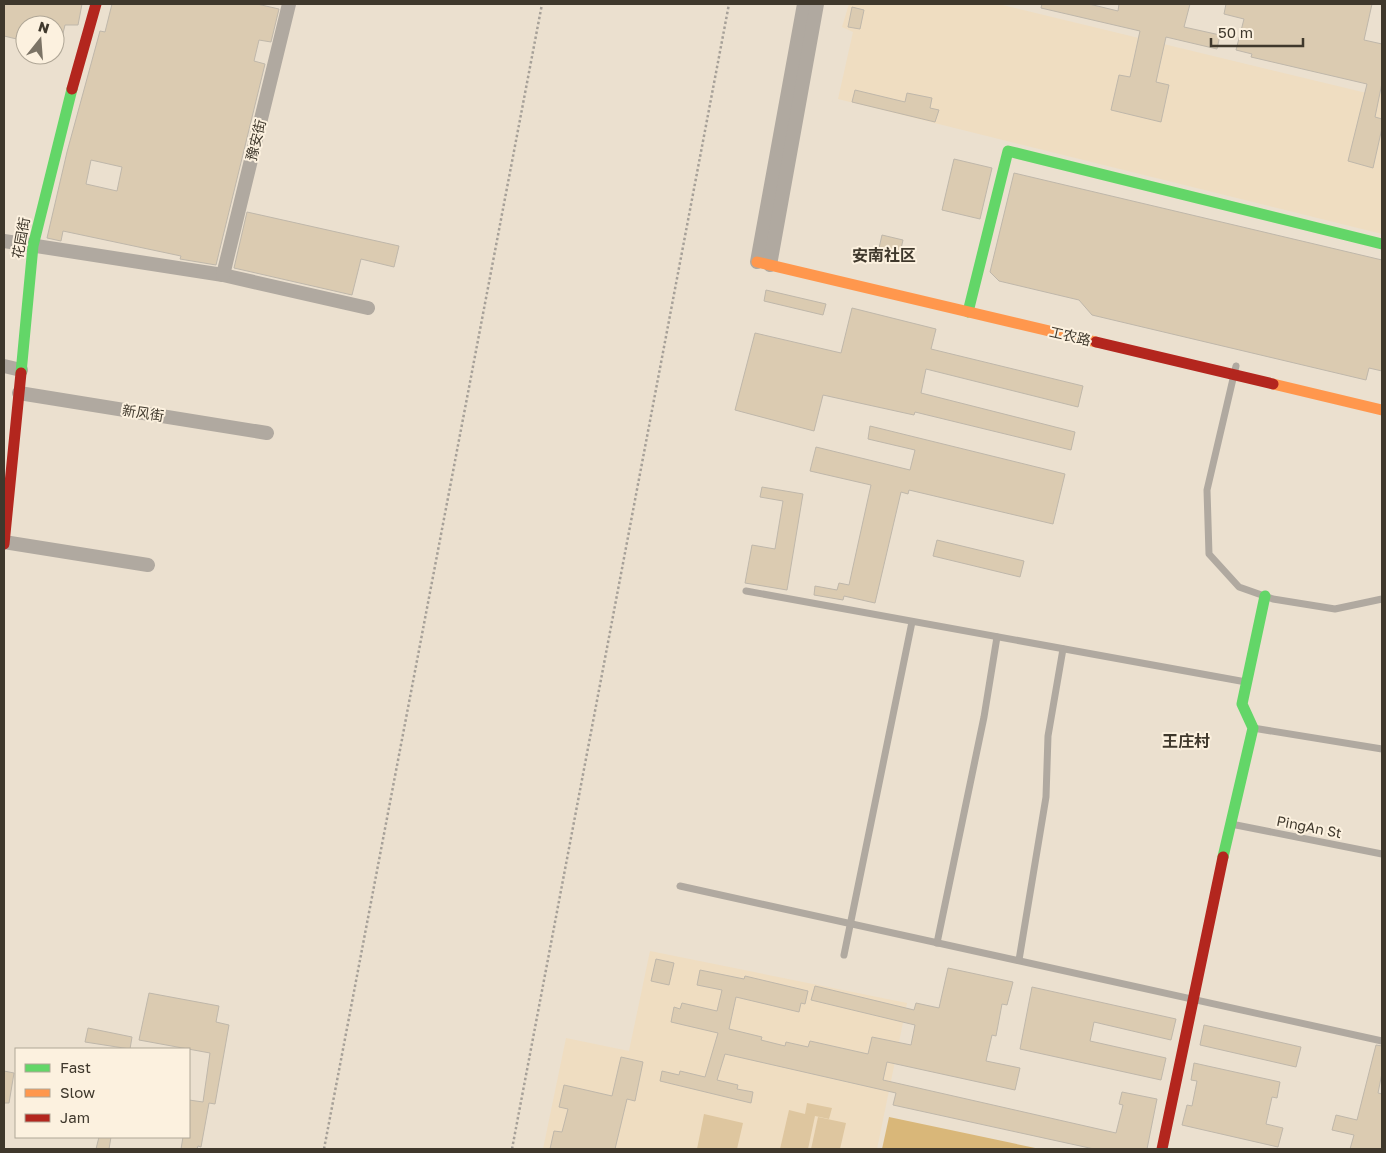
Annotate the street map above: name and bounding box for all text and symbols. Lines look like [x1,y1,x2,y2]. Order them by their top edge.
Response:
north arrow [15,15,65,65]
scale bar [1211,15,1304,47]
text: N [36,17,52,37]
text: 50 m [1218,23,1253,41]
street label: 豫安街 [242,117,269,162]
street label: 花园街 [8,216,33,260]
district label: 安南社区 [852,245,916,265]
street label: 工农路 [1048,323,1092,349]
street label: 新风街 [121,401,165,424]
district label: 王庄村 [1162,731,1210,751]
street label: PingAn St [1275,812,1343,841]
legend [15,1048,190,1138]
text: Fast [60,1058,91,1076]
text: Slow [60,1083,95,1101]
text: Jam [60,1108,90,1126]

